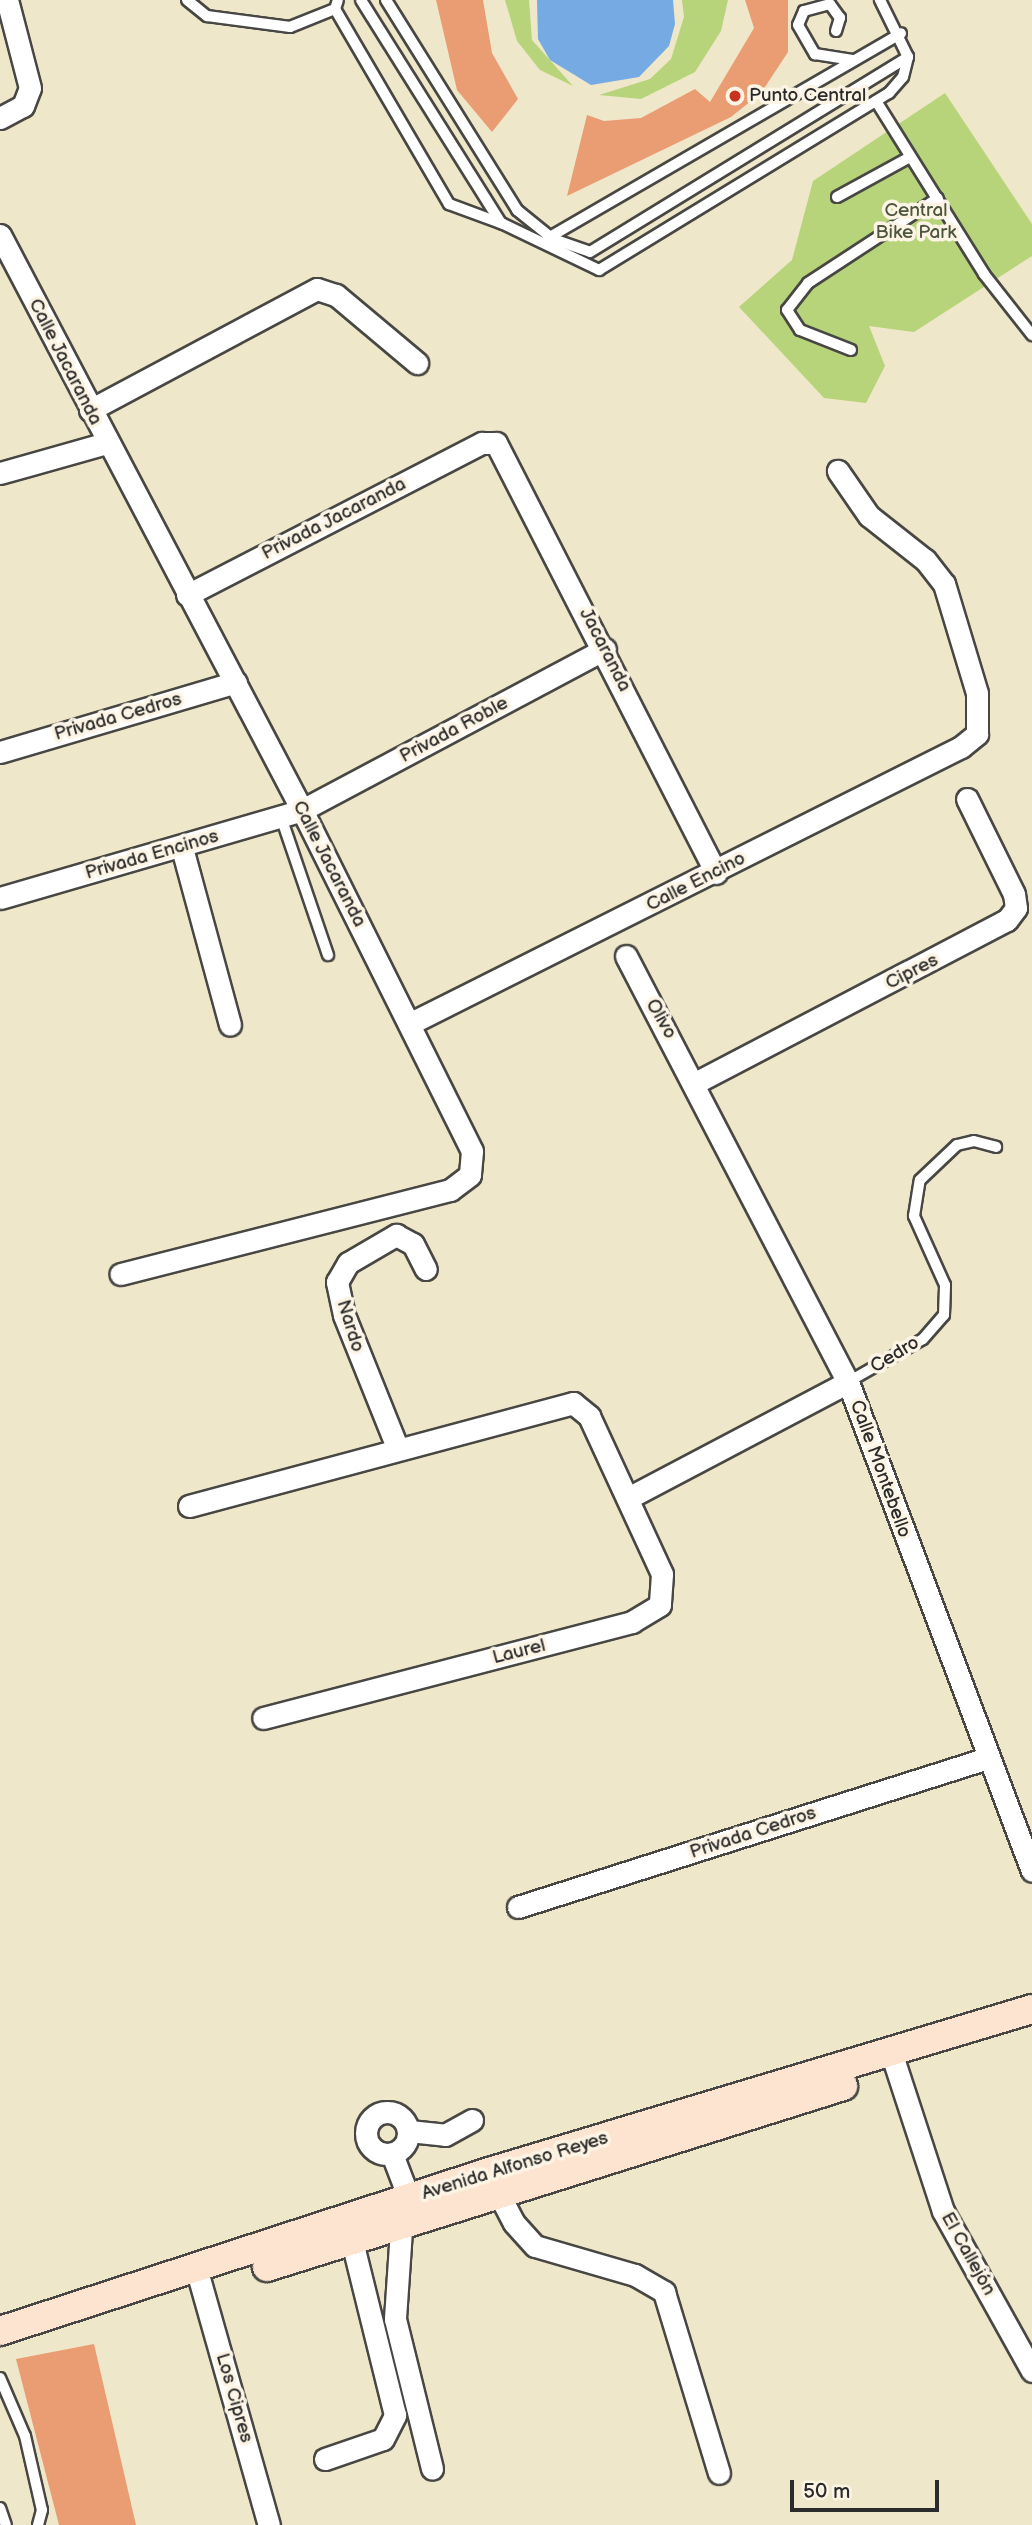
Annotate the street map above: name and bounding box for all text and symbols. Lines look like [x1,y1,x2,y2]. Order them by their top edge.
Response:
place label: Punto Central [749,85,866,107]
marker: Punto Central [727,88,743,104]
park label: Central Bike Park [876,200,956,244]
street label: Calle Jacaranda [23,295,107,429]
street label: Privada Jacaranda [258,473,410,565]
street label: Jacaranda [574,604,636,696]
street label: Privada Cedros [52,688,184,746]
street label: Privada Roble [396,692,512,768]
street label: Calle Jacaranda [287,797,371,931]
street label: Privada Encinos [83,825,221,885]
street label: Calle Encino [643,847,749,917]
street label: Cipres [882,949,942,995]
street label: Olivo [641,995,681,1043]
street label: Nardo [331,1297,369,1355]
street label: Cedro [866,1332,924,1378]
street label: Calle Montebello [845,1397,915,1541]
street label: Laurel [490,1634,548,1670]
street label: Privada Cedros [687,1802,819,1864]
street label: Avenida Alfonso Reyes [419,2127,611,2205]
street label: El Callejón [936,2208,1000,2300]
street label: Los Cipres [210,2351,258,2445]
scale bar [794,2466,943,2510]
text: 50 m [803,2479,850,2504]

